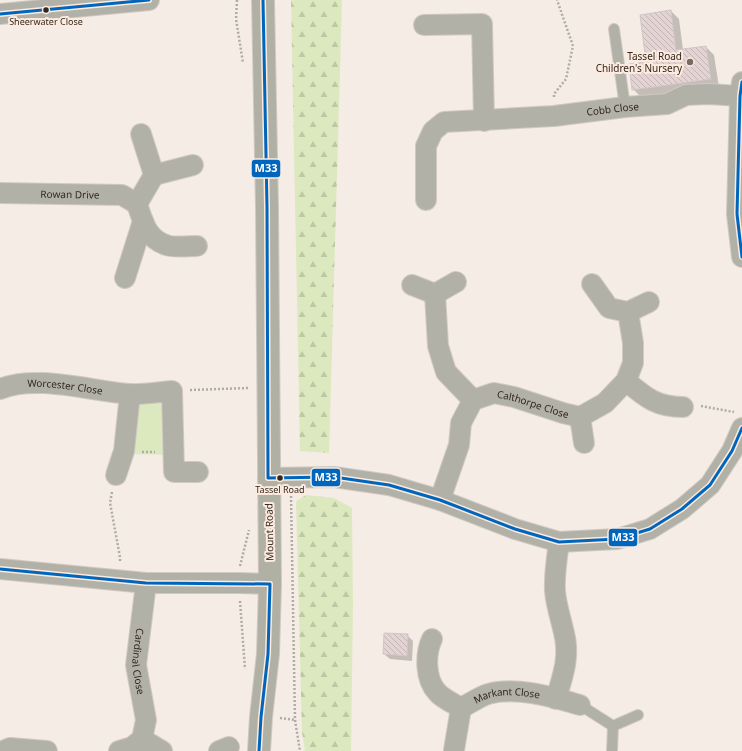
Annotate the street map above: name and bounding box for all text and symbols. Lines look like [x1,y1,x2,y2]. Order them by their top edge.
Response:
marker: Sheerwater Close [41,5,51,15]
place label: Sheerwater Close [9,15,83,28]
place label: Tassel Road Children's Nursery [596,49,683,75]
marker: Tassel Road Children's Nursery [685,57,695,67]
street label: Cobb Close [586,99,640,119]
line badge: M33 [251,159,281,178]
text: M33 [255,160,277,175]
street label: Rowan Drive [40,187,100,202]
street label: Worcester Close [27,376,104,398]
street label: Calthorpe Close [496,387,571,421]
line badge: M33 [311,468,341,487]
text: M33 [315,469,337,484]
marker: Tassel Road [275,473,285,483]
place label: Tassel Road [255,483,305,496]
street label: Mount Road [261,503,277,561]
line badge: M33 [608,528,638,547]
text: M33 [612,529,634,544]
street label: Cardinal Close [129,627,148,696]
street label: Markant Close [471,684,542,707]

